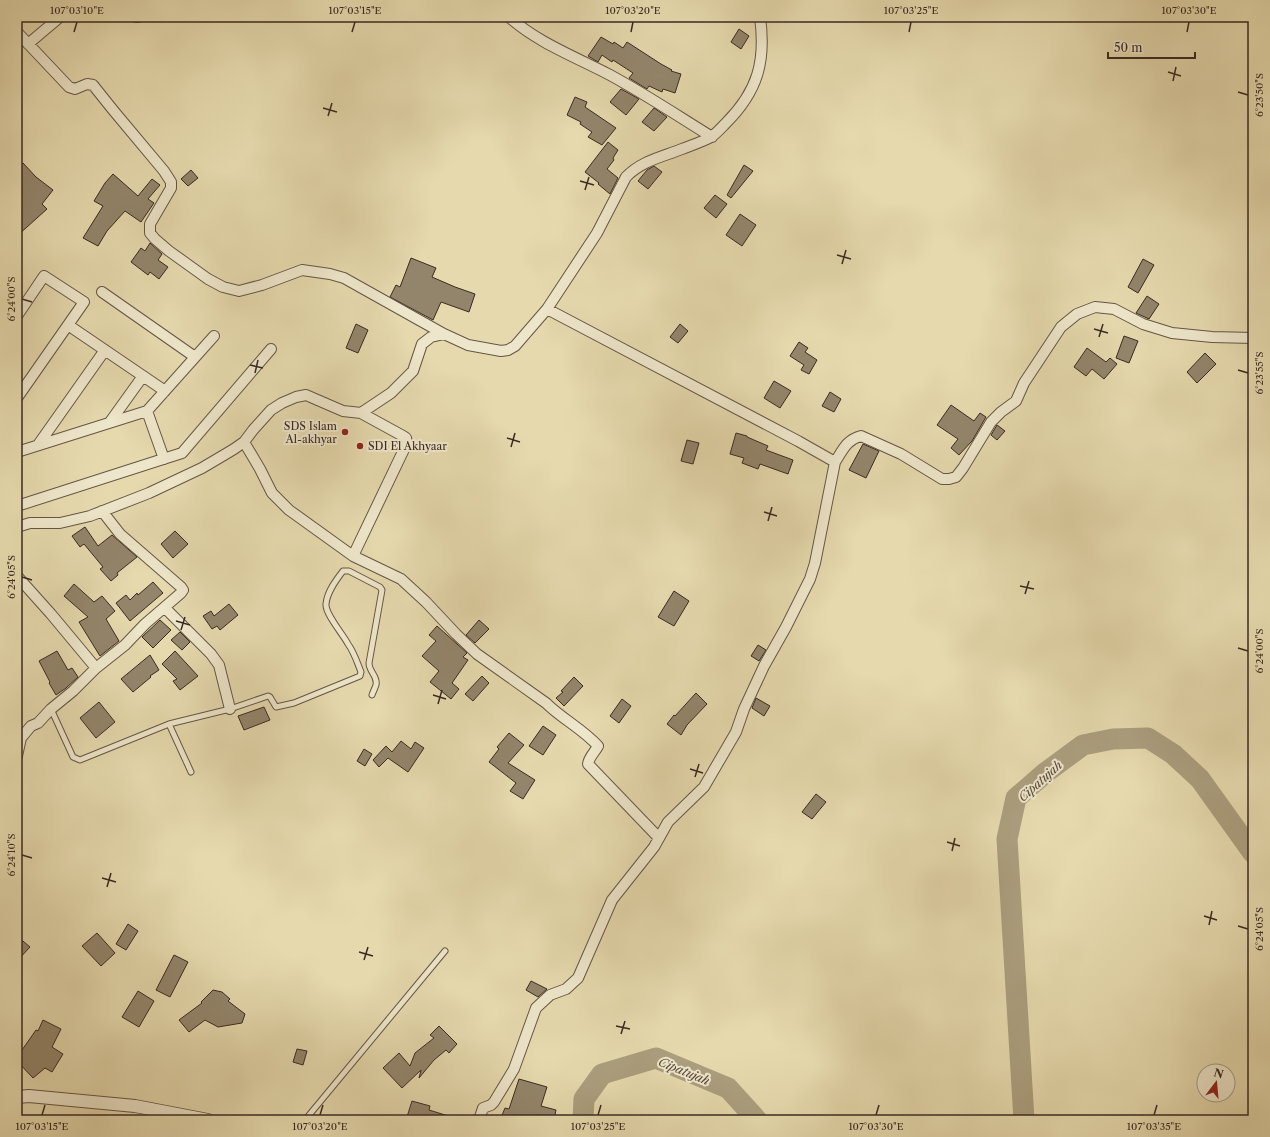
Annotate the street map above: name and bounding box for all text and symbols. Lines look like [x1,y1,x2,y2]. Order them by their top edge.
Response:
text: 107°03'10"E [50,4,104,17]
text: 107°03'15"E [328,4,382,17]
text: 107°03'20"E [605,4,661,17]
text: 107°03'25"E [884,4,938,17]
text: 107°03'30"E [1161,4,1217,17]
scale bar [1108,34,1195,60]
text: 50 m [1114,40,1143,55]
text: 6°23'50"S [1253,73,1266,117]
text: 6°24'00"S [5,277,18,321]
text: 6°23'55"S [1253,352,1266,394]
place label: SDS Islam Al-akhyar [284,419,338,446]
marker: SDS Islam Al-akhyar [340,427,350,437]
place label: SDI El Akhyaar [368,439,447,453]
marker: SDI El Akhyaar [355,441,365,451]
text: 6°24'05"S [5,555,18,599]
text: 6°24'00"S [1253,629,1266,673]
water label: Cipatujah [1015,757,1065,805]
text: 6°24'10"S [5,834,18,876]
text: 6°24'05"S [1253,907,1266,951]
water label: Cipatujah [656,1054,712,1088]
north arrow [1196,1063,1236,1103]
text: N [1212,1065,1226,1082]
text: 107°03'15"E [15,1120,69,1133]
text: 107°03'20"E [292,1120,348,1133]
text: 107°03'25"E [571,1120,625,1133]
text: 107°03'30"E [848,1120,904,1133]
text: 107°03'35"E [1127,1120,1181,1133]

